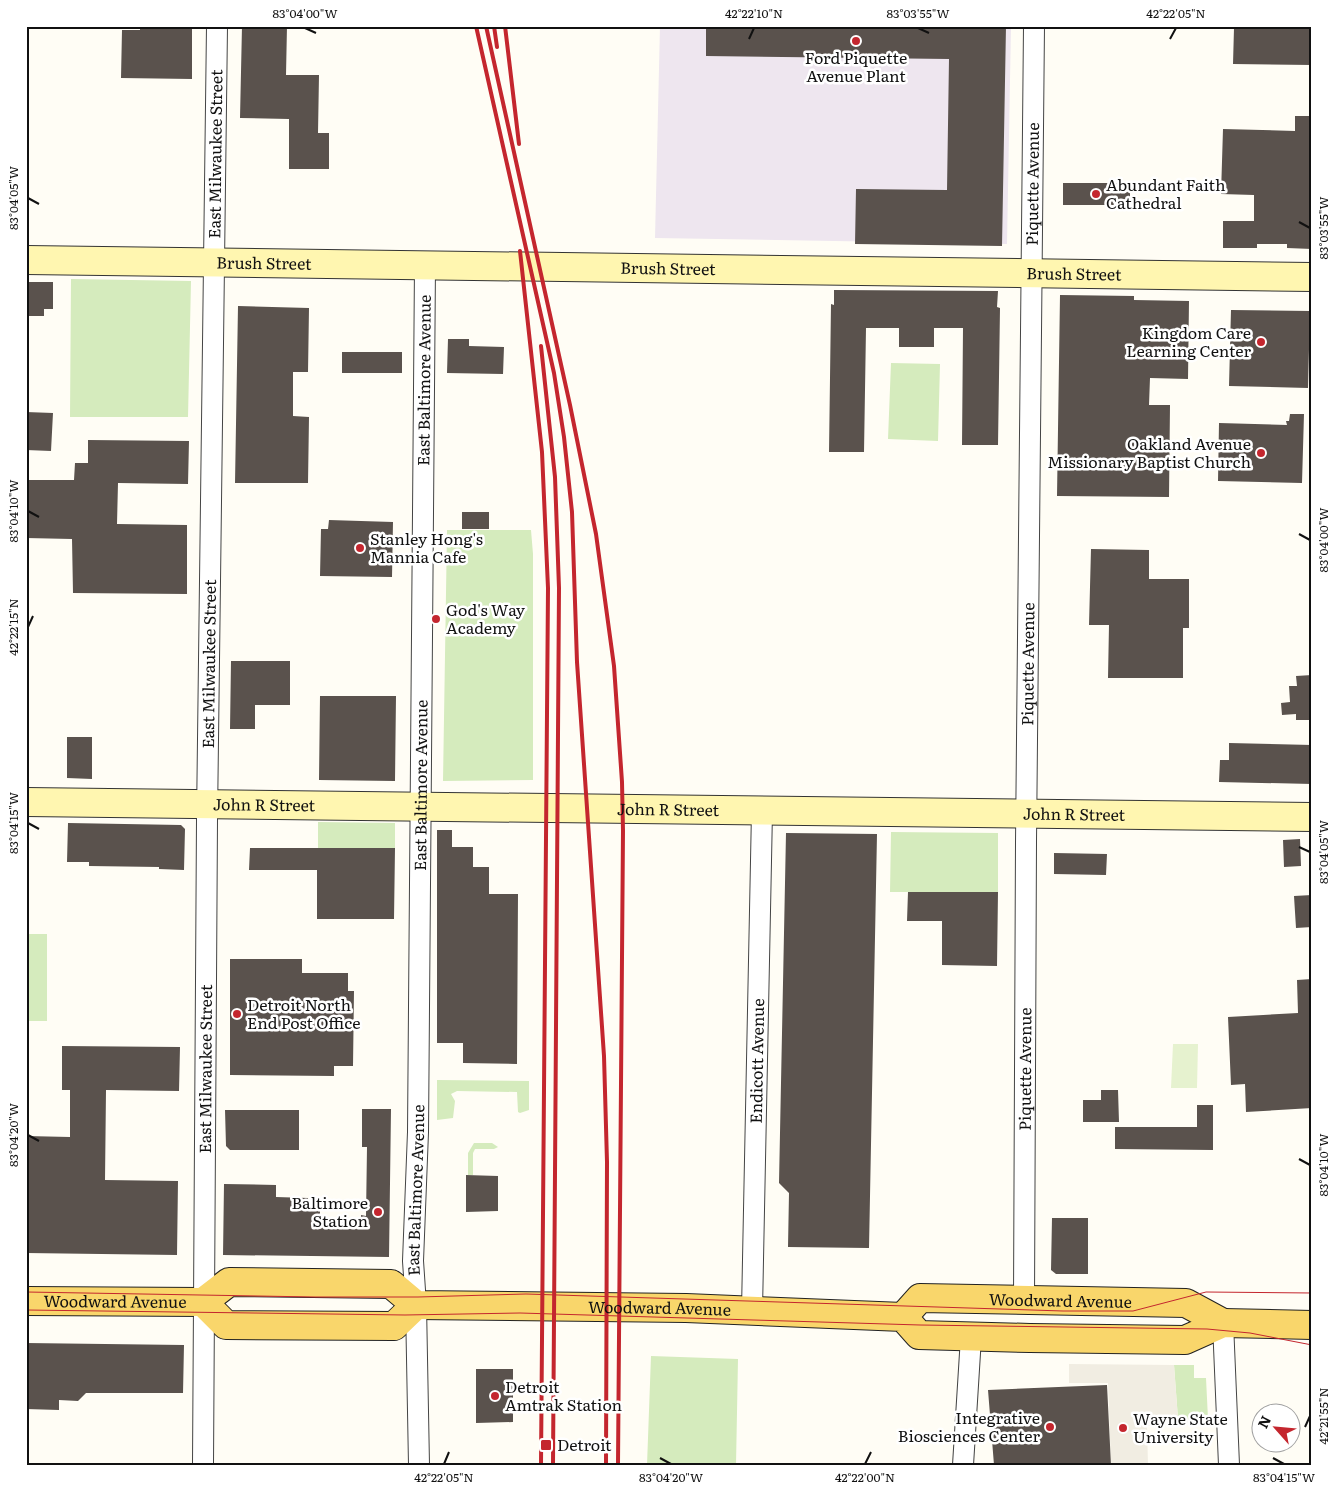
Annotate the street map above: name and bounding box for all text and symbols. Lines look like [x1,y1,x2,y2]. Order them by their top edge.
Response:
text: 83°04'00"W [272,4,338,22]
text: 42°22'10"N [725,4,783,22]
text: 83°03'55"W [886,4,950,22]
text: 42°22'05"N [1146,4,1206,22]
marker: Ford Piquette Avenue Plant [850,35,862,47]
place label: Ford Piquette Avenue Plant [805,45,907,87]
street label: East Milwaukee Street [201,69,227,239]
street label: Piquette Avenue [1019,122,1044,246]
text: 83°04'05"W [4,166,22,230]
place label: Abundant Faith Cathedral [1106,172,1226,214]
marker: Abundant Faith Cathedral [1090,188,1102,200]
text: 83°03'55"W [1314,196,1332,260]
street label: Brush Street [216,250,312,275]
street label: Brush Street [620,255,716,280]
street label: Brush Street [1026,260,1122,285]
street label: East Baltimore Avenue [410,294,436,466]
place label: Kingdom Care Learning Center [1126,320,1251,362]
marker: Kingdom Care Learning Center [1255,336,1267,348]
place label: Oakland Avenue Missionary Baptist Church [1047,431,1251,473]
marker: Oakland Avenue Missionary Baptist Church [1255,447,1267,459]
text: 83°04'10"W [4,480,22,543]
text: 83°04'00"W [1314,507,1332,573]
place label: Stanley Hong's Mannia Cafe [370,526,483,568]
marker: Stanley Hong's Mannia Cafe [354,542,366,554]
street label: East Milwaukee Street [195,579,221,749]
place label: God's Way Academy [446,597,526,639]
text: 42°22'15"N [4,598,22,656]
street label: Piquette Avenue [1014,602,1039,726]
marker: God's Way Academy [430,613,442,625]
street label: East Baltimore Avenue [407,699,432,871]
street label: John R Street [213,791,316,816]
text: 83°04'15"W [4,792,22,854]
street label: John R Street [617,796,720,821]
street label: John R Street [1023,801,1126,826]
text: 83°04'05"W [1314,820,1332,884]
street label: East Milwaukee Street [192,984,217,1154]
place label: Detroit North End Post Office [247,992,361,1034]
street label: Endicott Avenue [743,998,769,1124]
street label: Piquette Avenue [1012,1007,1036,1131]
marker: Detroit North End Post Office [231,1008,243,1020]
text: 83°04'20"W [4,1103,22,1167]
street label: East Baltimore Avenue [400,1104,429,1277]
text: 83°04'10"W [1314,1134,1332,1197]
place label: Baltimore Station [291,1190,368,1232]
marker: Baltimore Station [372,1206,384,1218]
street label: Woodward Avenue [989,1286,1132,1313]
street label: Woodward Avenue [43,1288,187,1313]
street label: Woodward Avenue [588,1294,732,1321]
place label: Detroit Amtrak Station [505,1374,623,1416]
text: 42°21'55"N [1314,1388,1332,1444]
marker: Detroit Amtrak Station [489,1390,501,1402]
north arrow [1250,1404,1300,1454]
place label: Integrative Biosciences Center [898,1405,1040,1447]
place label: Wayne State University [1133,1406,1228,1448]
text: N [1252,1412,1275,1431]
marker: Integrative Biosciences Center [1044,1421,1056,1433]
marker: Wayne State University [1117,1422,1129,1434]
place label: Detroit [557,1432,612,1456]
marker: Detroit [539,1438,553,1452]
text: 42°22'05"N [414,1468,474,1486]
text: 83°04'20"W [639,1468,703,1486]
text: 42°22'00"N [835,1468,895,1486]
text: 83°04'15"W [1253,1468,1315,1486]

